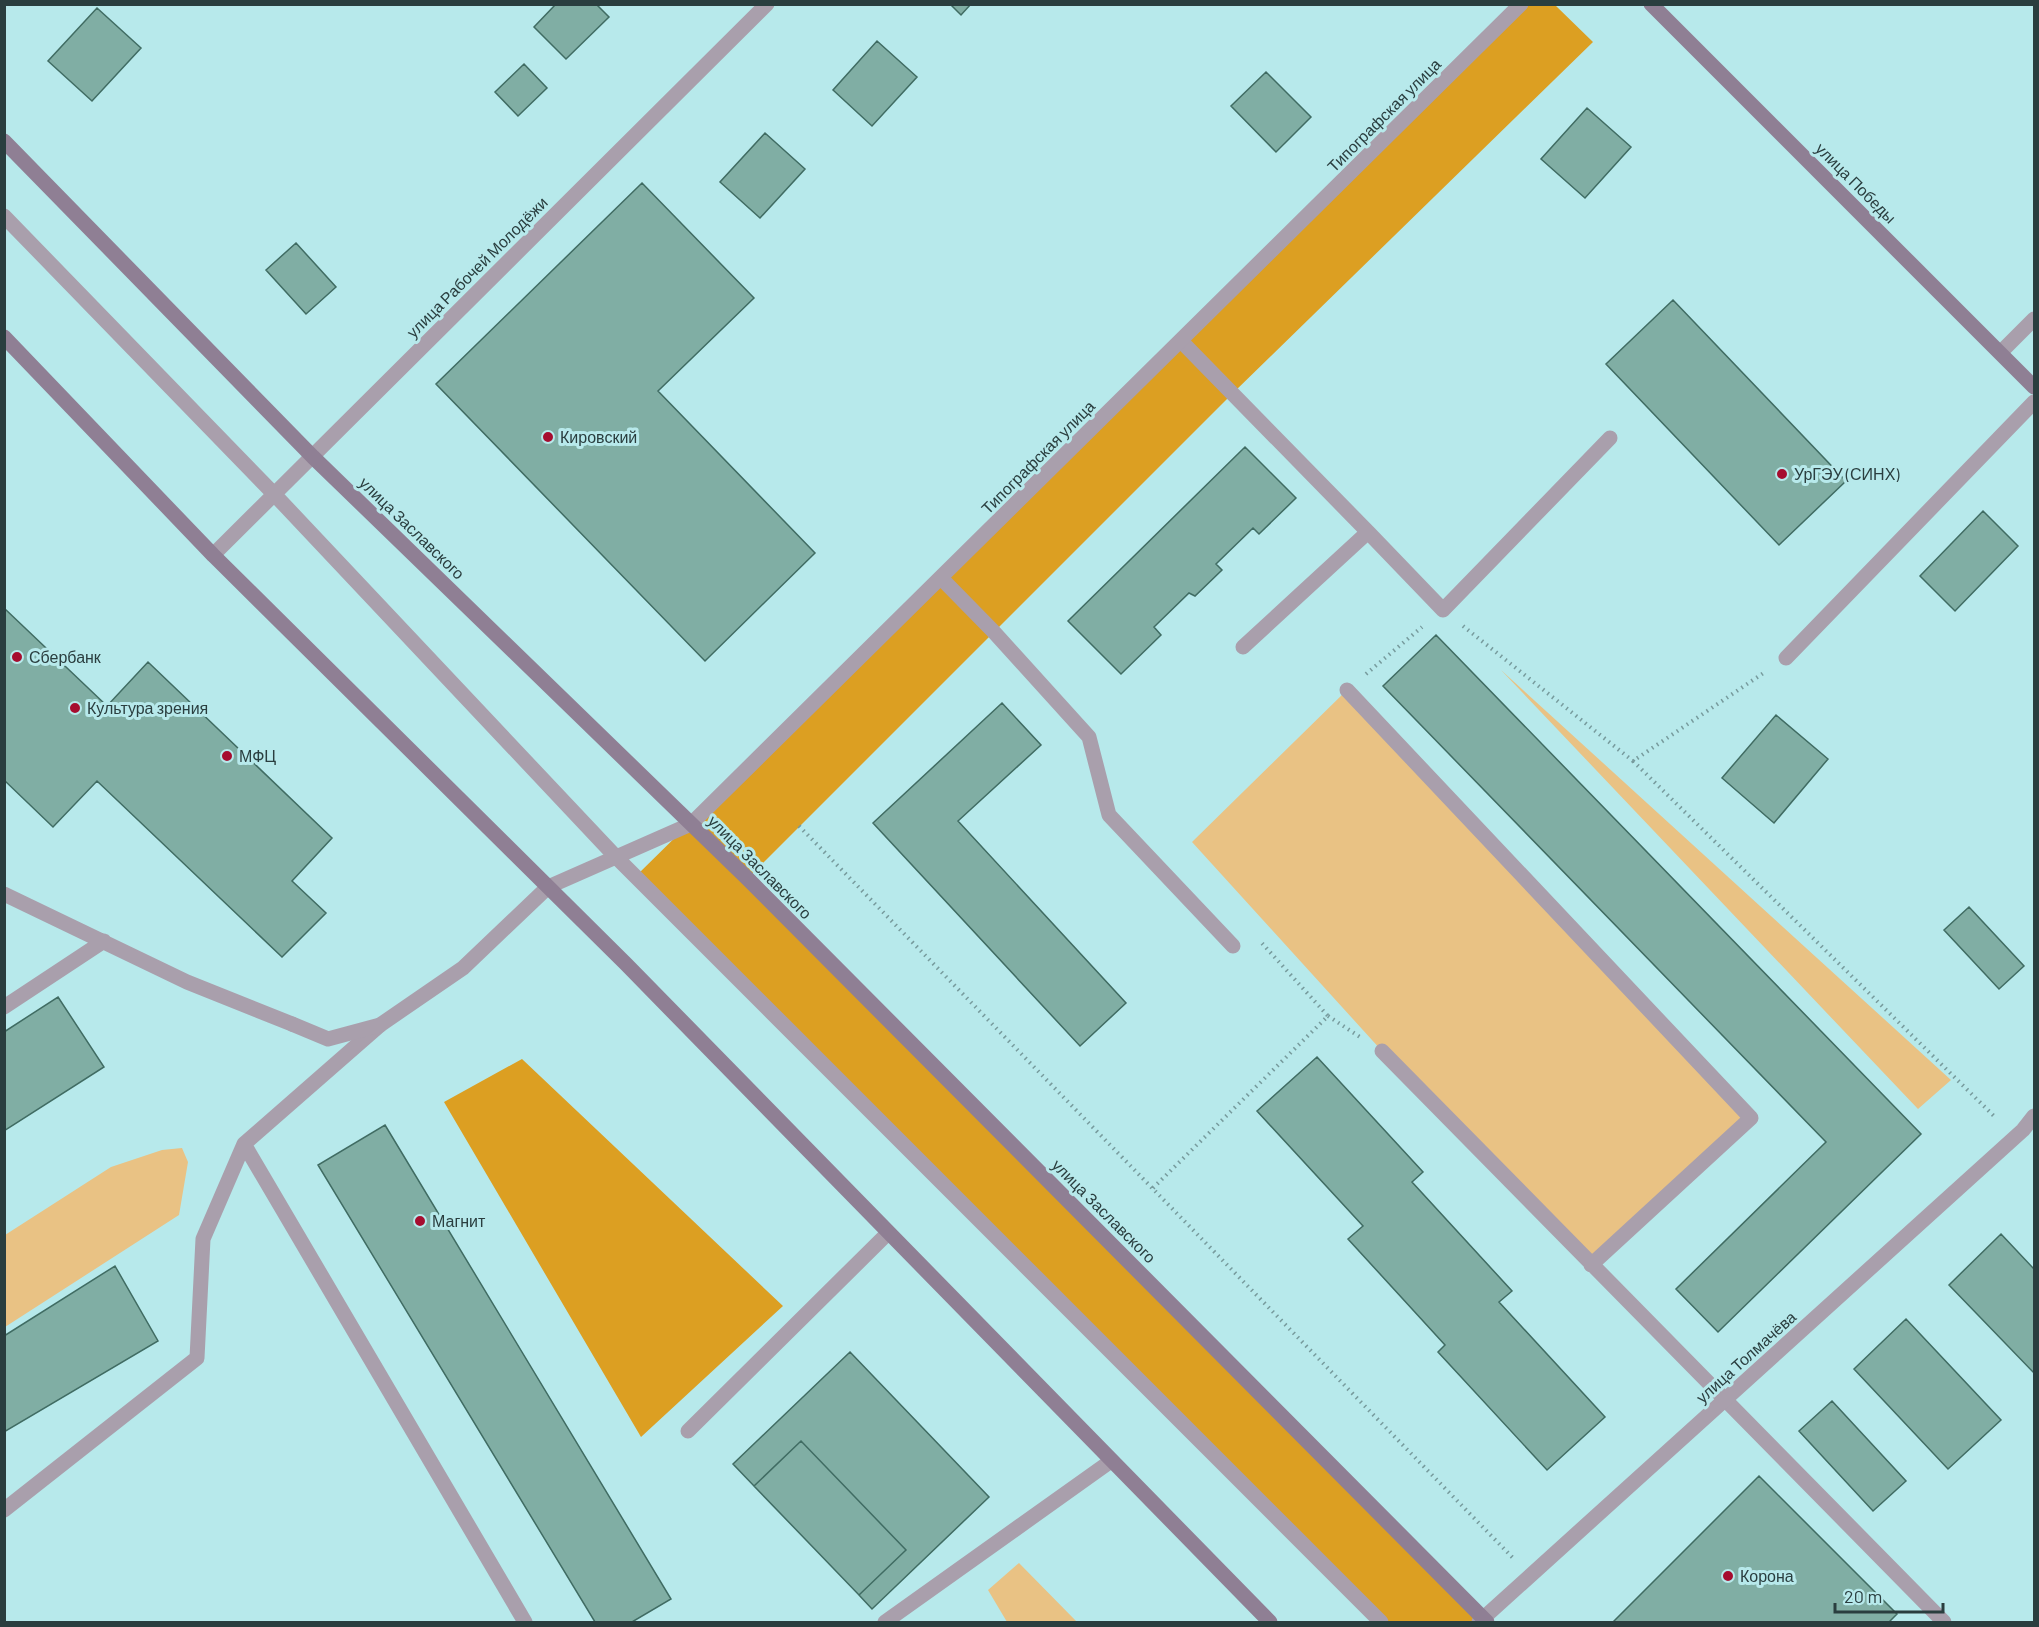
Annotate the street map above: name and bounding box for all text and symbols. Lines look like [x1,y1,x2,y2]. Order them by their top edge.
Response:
street label: Типографская улица [1323,54,1444,175]
street label: улица Победы [1812,138,1901,227]
street label: улица Рабочей Молодёжи [402,192,551,341]
street label: Типографская улица [977,396,1098,517]
place label: Кировский [560,427,637,446]
marker: Кировский [541,430,555,444]
place label: УрГЭУ (СИНХ) [1794,464,1900,483]
marker: УрГЭУ (СИНХ) [1775,467,1789,481]
street label: улица Заславского [356,473,469,583]
place label: Сбербанк [29,647,102,666]
marker: Сбербанк [10,650,24,664]
place label: Культура зрения [87,698,208,717]
marker: Культура зрения [68,701,82,715]
place label: МФЦ [239,746,276,765]
marker: МФЦ [220,749,234,763]
street label: улица Заславского [705,811,816,922]
street label: улица Заславского [1049,1155,1160,1266]
place label: Магнит [432,1211,486,1230]
marker: Магнит [413,1214,427,1228]
street label: улица Толмачёва [1692,1307,1800,1406]
place label: Корона [1740,1566,1794,1585]
marker: Корона [1721,1569,1735,1583]
scale bar [1835,1576,1943,1614]
text: 20 m [1844,1585,1882,1607]

